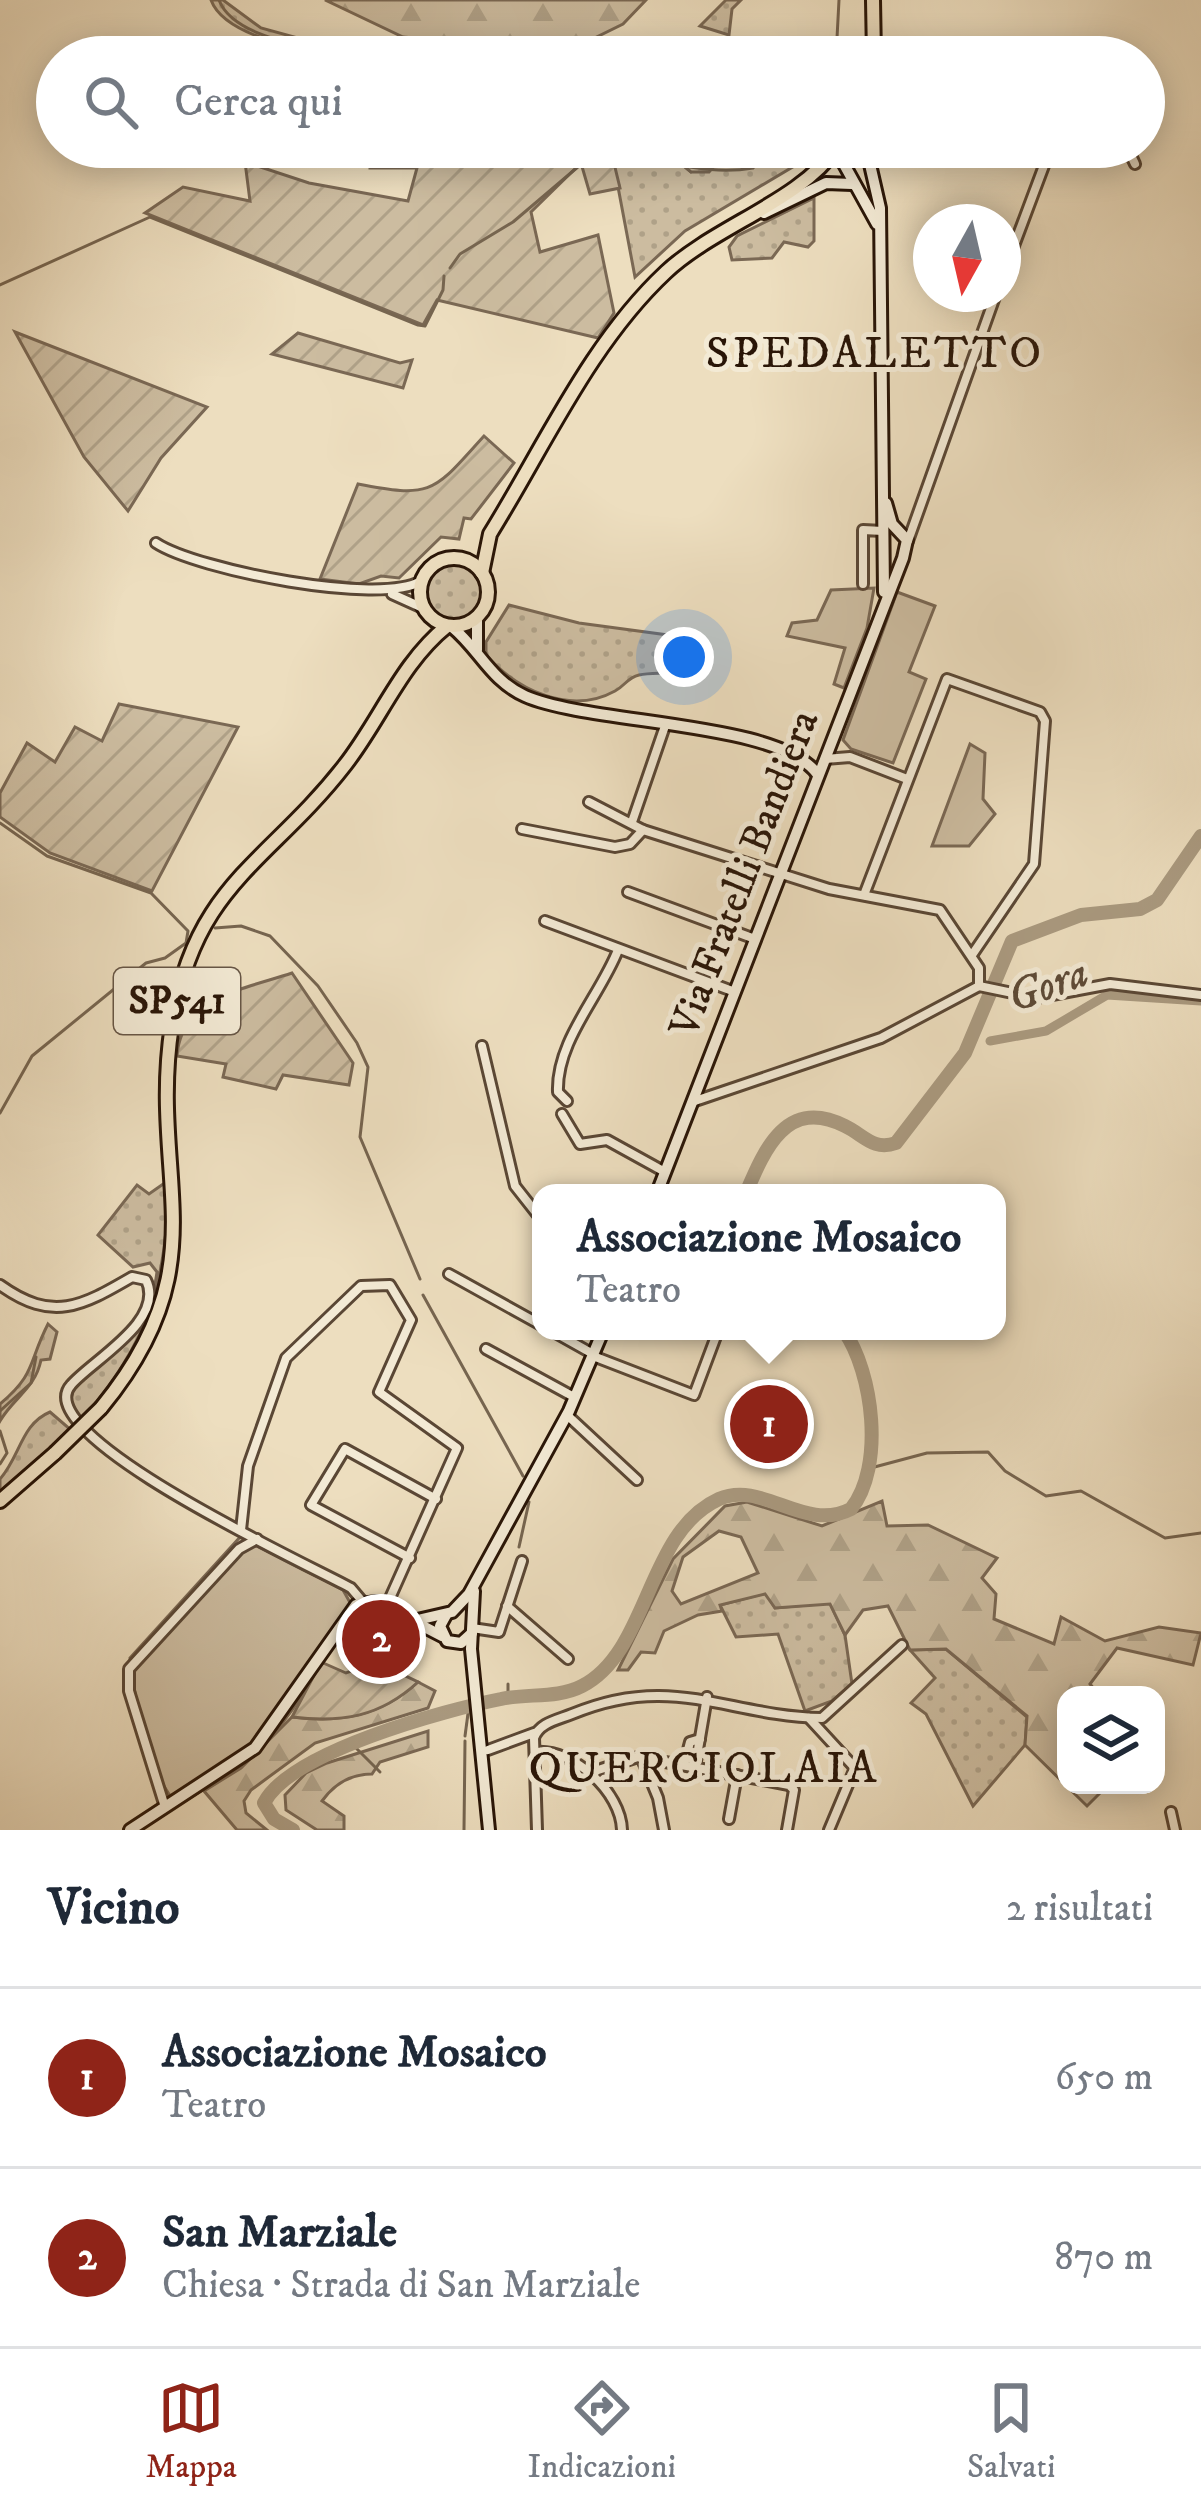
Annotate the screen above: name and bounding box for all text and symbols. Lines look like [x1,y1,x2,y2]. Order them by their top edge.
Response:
search box [36,36,1165,168]
icon: search [78,69,144,135]
text: Cerca qui [174,74,343,130]
north arrow [913,204,1021,312]
district label: SPEDALETTO [706,326,1044,382]
your location [654,627,714,687]
street label: Via Fratelli Bandiera [658,703,831,1046]
water label: Gora [1000,945,1096,1027]
road number: SP541 [114,968,240,1034]
popup [532,1184,1006,1340]
text: Associazione Mosaico [577,1210,961,1266]
text: Teatro [577,1266,681,1315]
pin: 1 [730,1379,808,1469]
pin: 2 [342,1594,420,1684]
map controls [1057,1686,1165,1794]
button: layers [1057,1686,1165,1794]
district label: QUERCIOLAIA [529,1741,879,1797]
text: Vicino [48,1876,179,1940]
text: 2 risultati [1006,1884,1153,1933]
text: Associazione Mosaico [162,2025,547,2081]
text: 1 [80,2053,94,2102]
text: 650 m [1055,2053,1153,2102]
text: Teatro [162,2081,266,2130]
text: San Marziale [162,2205,397,2261]
text: 2 [77,2233,97,2282]
text: 870 m [1054,2233,1153,2282]
text: Chiesa · Strada di San Marziale [162,2261,640,2310]
tab: Mappa [145,2375,237,2488]
tab: Indicazioni [528,2375,676,2488]
tab: Salvati [967,2375,1056,2488]

